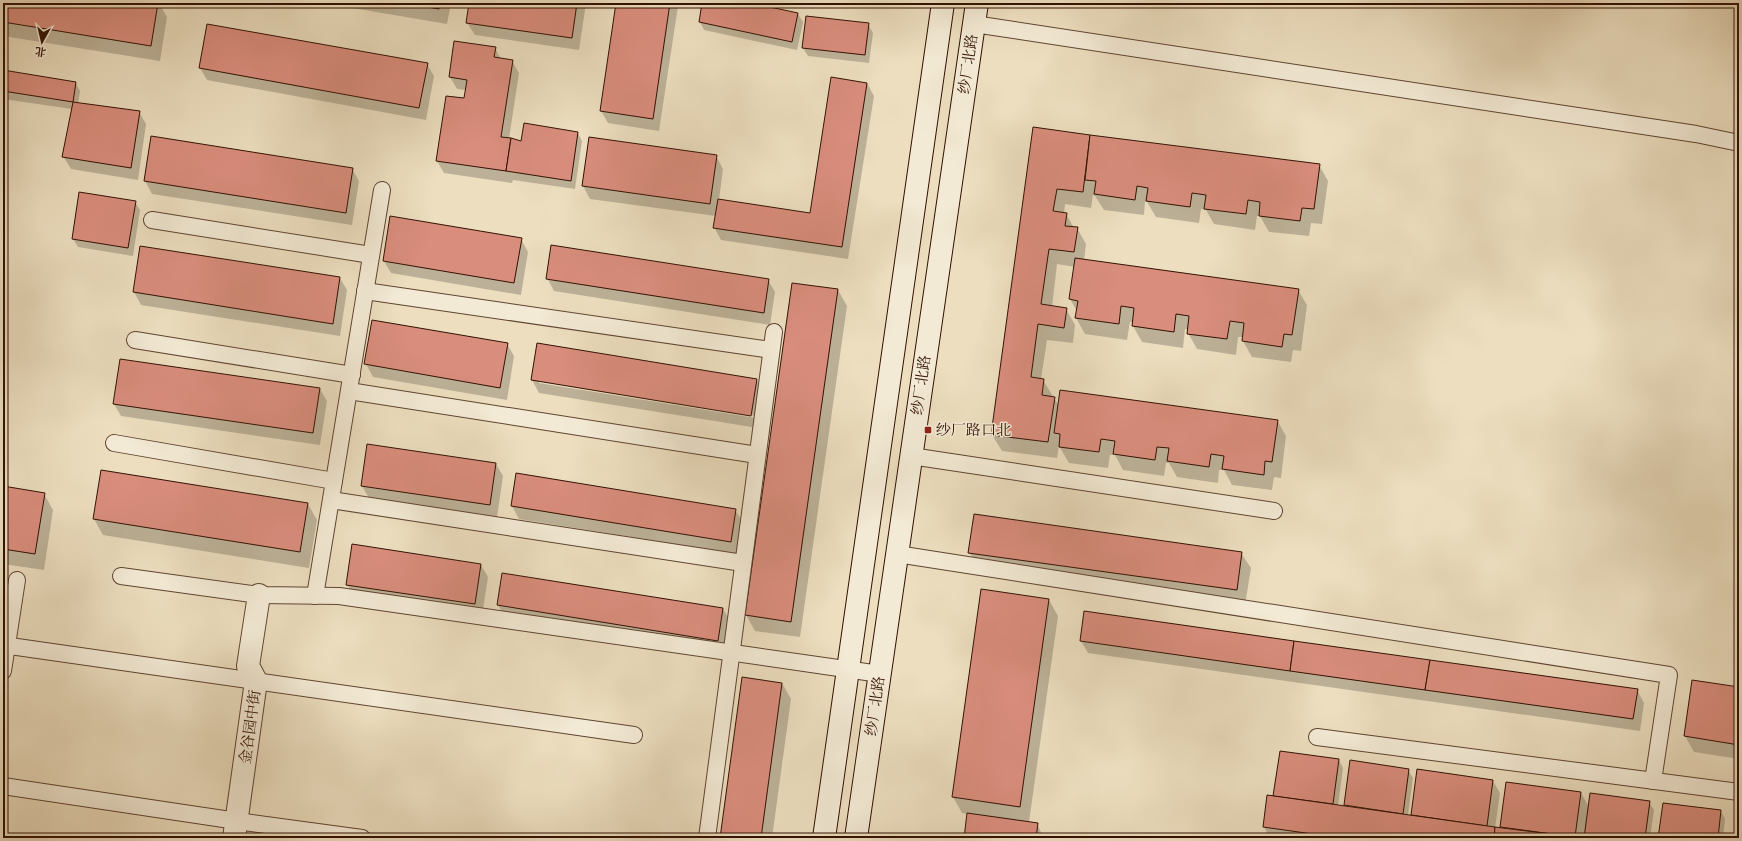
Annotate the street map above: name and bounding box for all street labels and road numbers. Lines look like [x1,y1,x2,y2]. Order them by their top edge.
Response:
street label: 纱厂北路 [955,33,982,95]
street label: 纱厂北路 [908,354,935,416]
street label: 纱厂北路 [862,675,889,737]
street label: 金谷园中街 [236,689,265,766]

